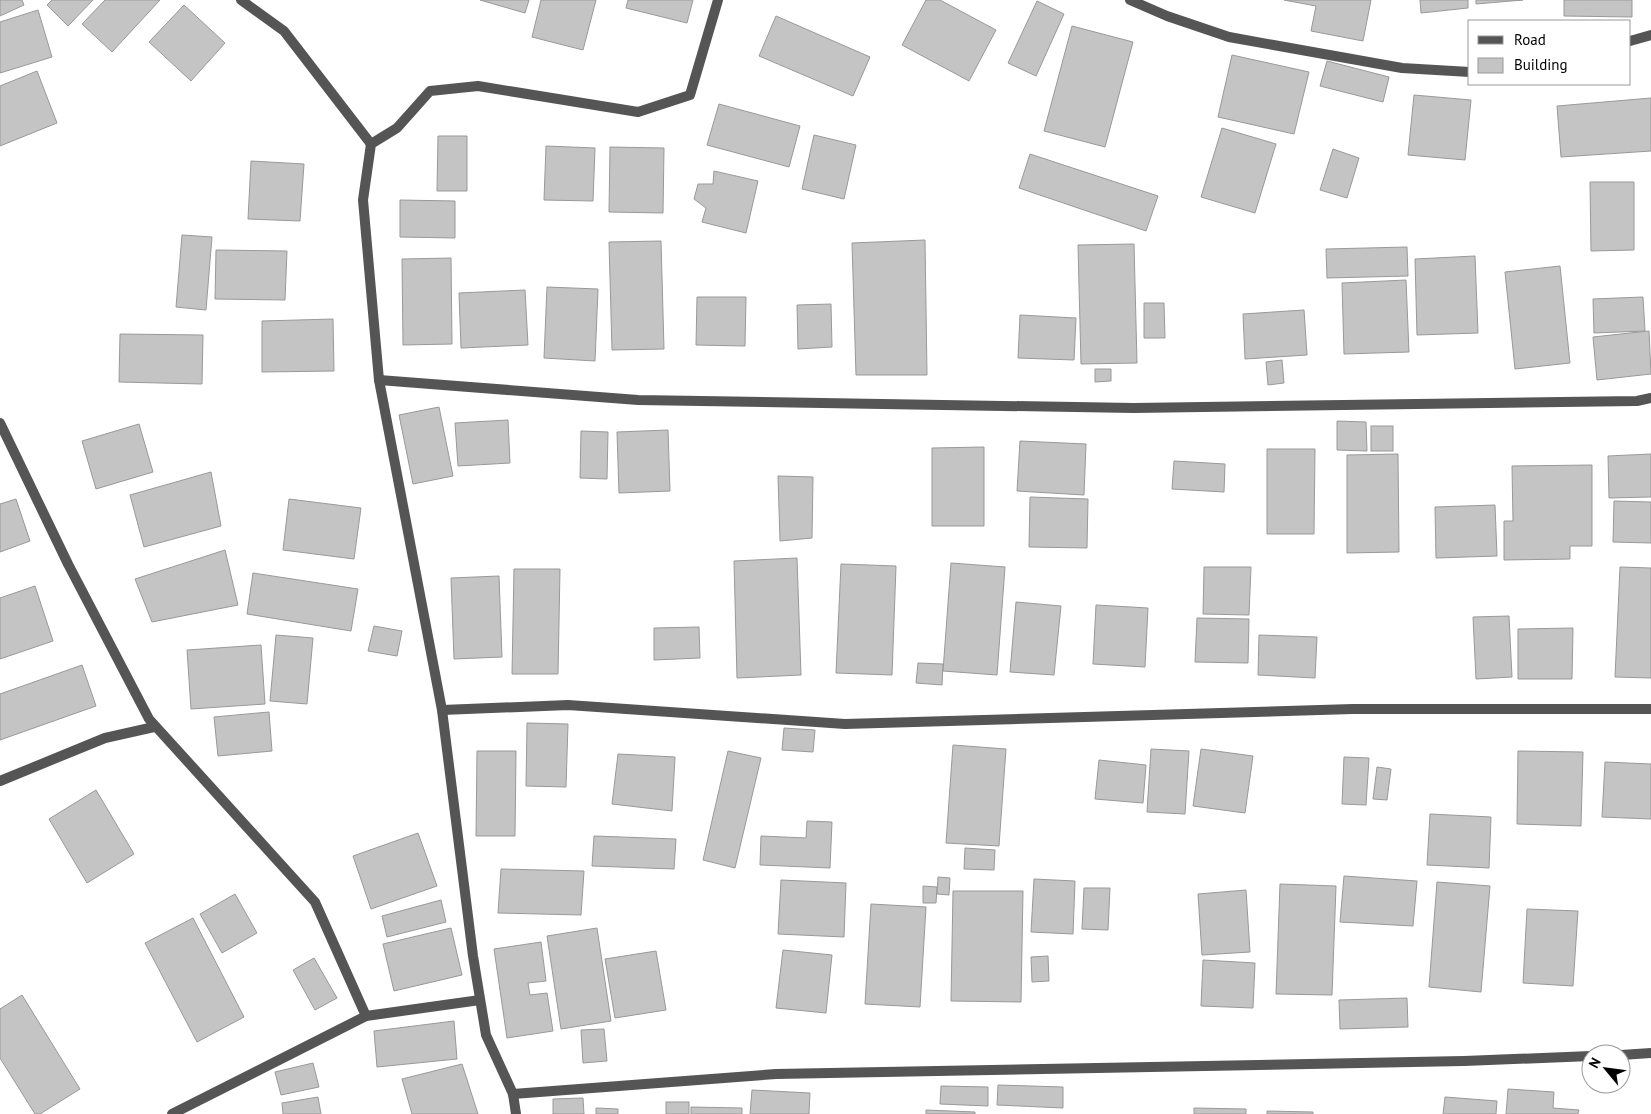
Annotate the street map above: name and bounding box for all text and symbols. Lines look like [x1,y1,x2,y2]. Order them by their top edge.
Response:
legend [1468,20,1631,85]
text: Road [1514,30,1546,49]
text: Building [1514,55,1568,74]
north arrow [1581,1044,1631,1094]
text: N [1585,1054,1605,1071]

